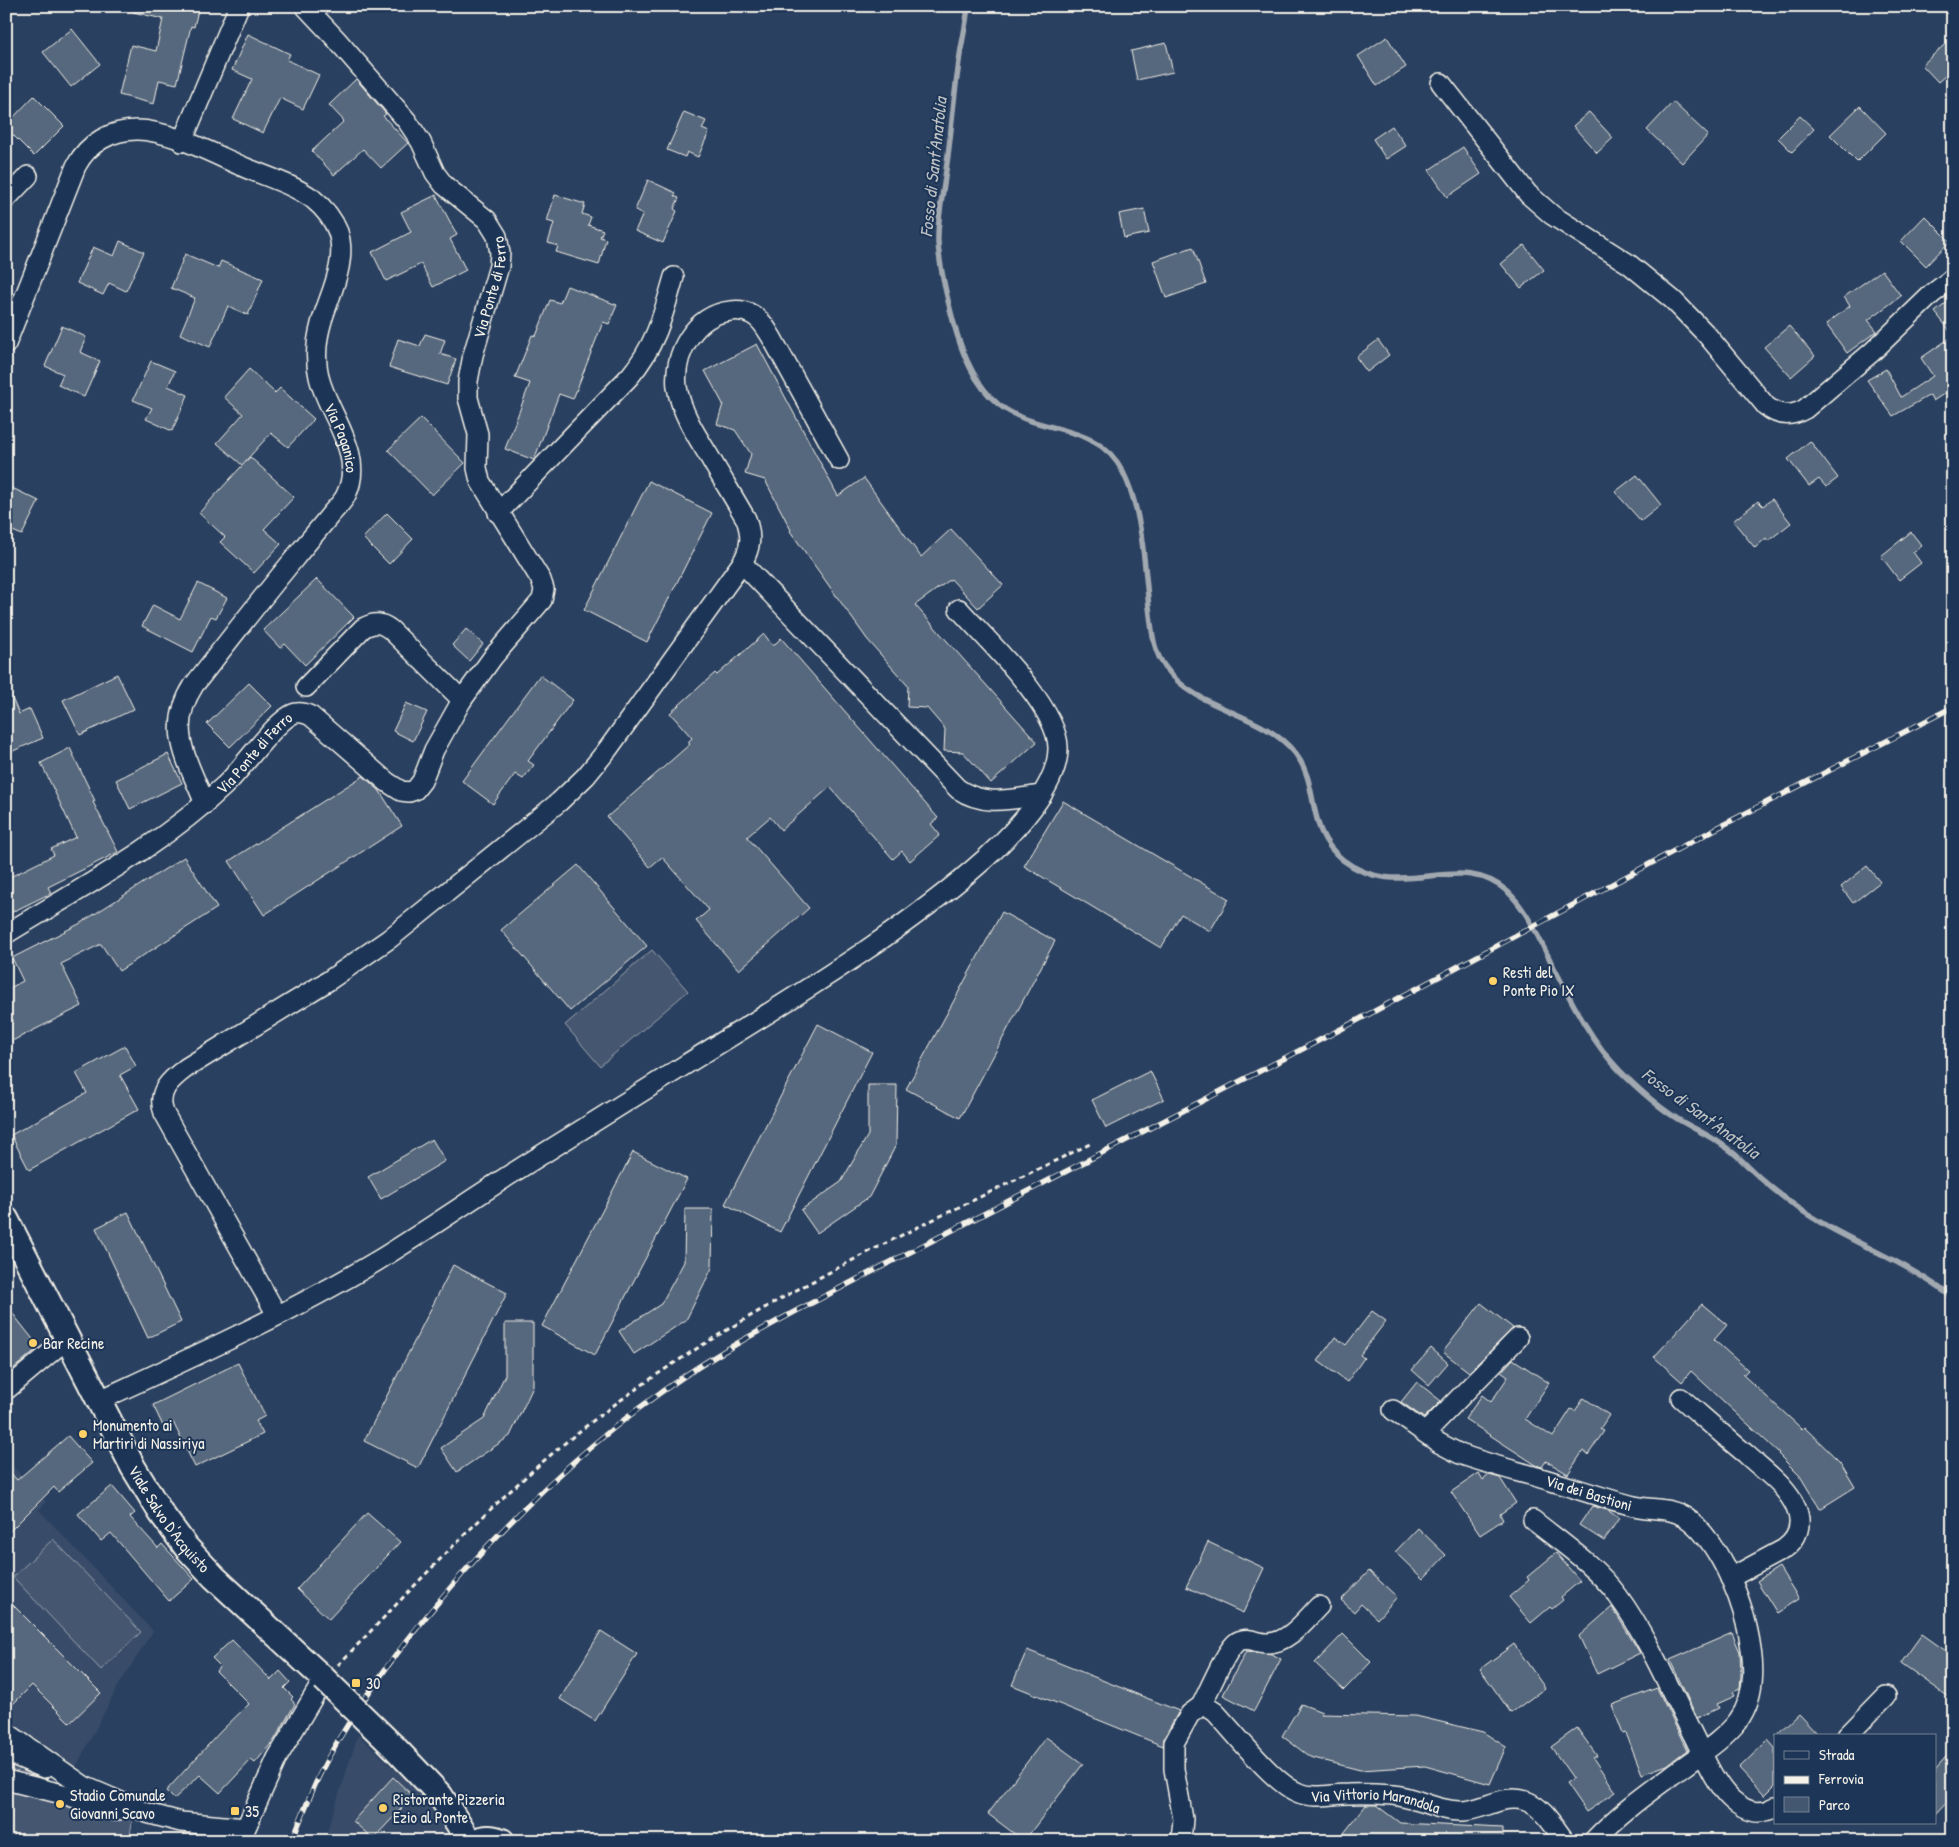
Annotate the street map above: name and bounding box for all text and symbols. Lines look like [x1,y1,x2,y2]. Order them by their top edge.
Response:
water label: Fosso di Sant'Anatolia [913,94,953,238]
street label: Via Ponte di Ferro [467,234,511,341]
street label: Via Paganico [319,399,363,474]
street label: Via Ponte di Ferro [211,706,297,799]
place label: Resti del Ponte Pio IX [1503,961,1575,1001]
marker: Resti del Ponte Pio IX [1487,975,1499,987]
water label: Fosso di Sant'Anatolia [1637,1062,1767,1165]
place label: Bar Recine [43,1332,105,1354]
marker: Bar Recine [27,1337,39,1349]
place label: Monumento ai Martiri di Nassiriya [93,1414,204,1454]
marker: Monumento ai Martiri di Nassiriya [77,1428,89,1440]
street label: Viale Salvo D'Acquisto [123,1461,216,1578]
street label: Via dei Bastioni [1543,1469,1635,1516]
place label: 30 [366,1672,380,1694]
marker: 30 [350,1677,362,1689]
legend [1774,1734,1936,1824]
text: Strada [1819,1744,1855,1765]
text: Ferrovia [1818,1768,1864,1789]
street label: Via Vittorio Marandola [1310,1783,1443,1819]
place label: Stadio Comunale Giovanni Scavo [70,1784,166,1824]
place label: Ristorante Pizzeria Ezio al Ponte [393,1788,505,1828]
text: Parco [1819,1794,1850,1815]
marker: Stadio Comunale Giovanni Scavo [54,1798,66,1810]
place label: 35 [245,1800,259,1822]
marker: Ristorante Pizzeria Ezio al Ponte [377,1802,389,1814]
marker: 35 [229,1805,241,1817]

